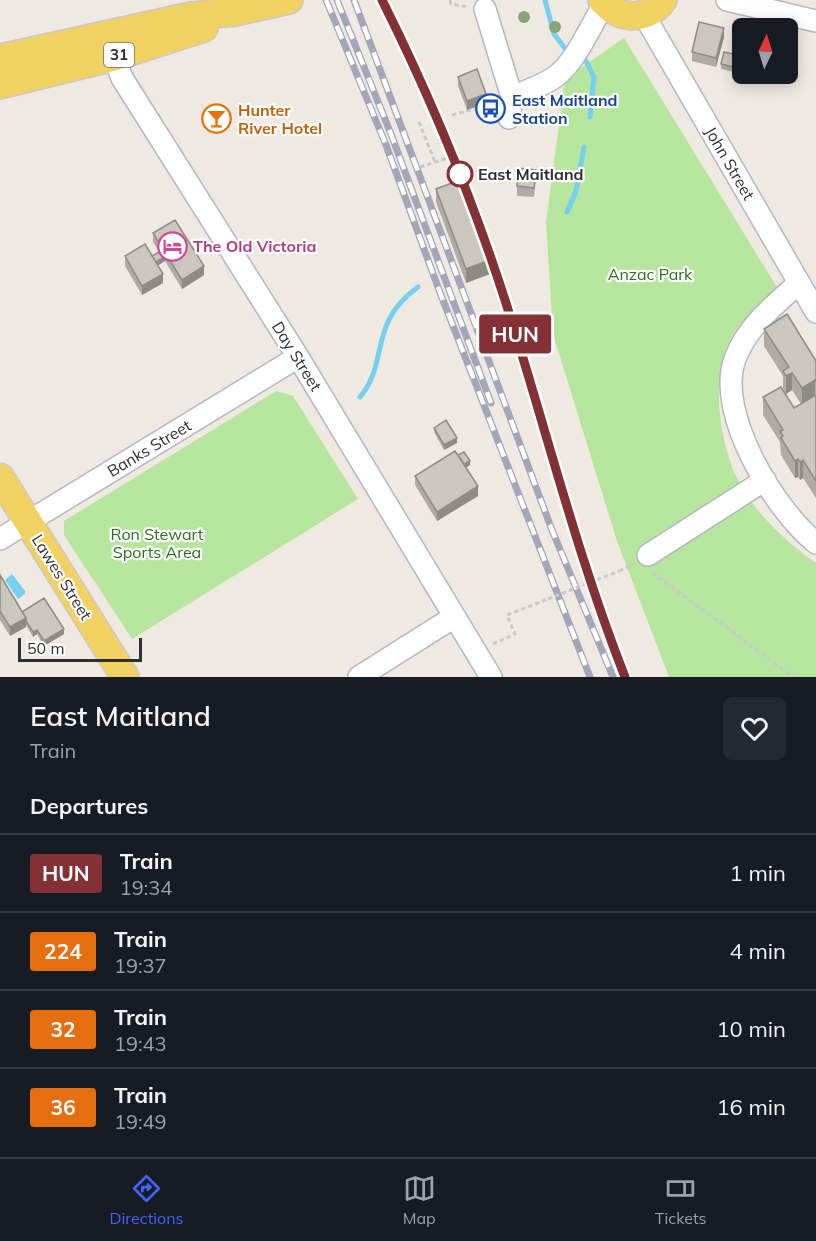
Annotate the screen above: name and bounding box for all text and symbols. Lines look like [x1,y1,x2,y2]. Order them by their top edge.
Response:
north arrow [732,18,798,84]
map controls [732,18,798,84]
road number: 31 [104,43,134,67]
place label: East Maitland Station [512,90,618,128]
bus stop icon: East Maitland Station [475,93,507,125]
place label: Hunter River Hotel [238,100,322,138]
bar icon: Hunter River Hotel [201,103,233,135]
street label: John Street [701,123,759,204]
marker: East Maitland [447,161,473,187]
place label: East Maitland [478,164,584,184]
hotel icon: The Old Victoria [156,230,188,262]
place label: The Old Victoria [193,236,316,256]
park label: Anzac Park [608,264,693,284]
line badge: HUN [480,314,550,354]
street label: Day Street [268,317,326,395]
text: HUN [491,321,539,347]
street label: Banks Street [103,415,195,481]
park label: Ron Stewart Sports Area [111,524,204,562]
street label: Lawes Street [28,531,96,624]
scale bar [18,635,142,662]
text: 50 m [27,638,64,658]
button: heart [723,697,786,760]
text: East Maitland [30,698,211,733]
text: Train [30,738,76,763]
text: Departures [30,792,148,820]
text: Train [120,847,173,875]
text: 1 min [730,859,786,887]
text: HUN [42,860,90,886]
text: 19:34 [120,875,172,900]
text: Train [114,925,167,953]
text: 4 min [730,937,786,965]
text: 224 [44,938,82,964]
text: 19:37 [114,953,167,978]
text: Train [114,1003,167,1031]
text: 10 min [716,1015,786,1043]
text: 32 [50,1016,76,1042]
text: 19:43 [114,1031,167,1056]
text: Train [114,1081,167,1109]
text: 16 min [716,1093,786,1121]
text: 36 [50,1094,76,1120]
text: 19:49 [114,1109,167,1134]
tab: Directions [110,1172,184,1228]
tab: Map [403,1172,436,1228]
tab: Tickets [655,1172,706,1228]

